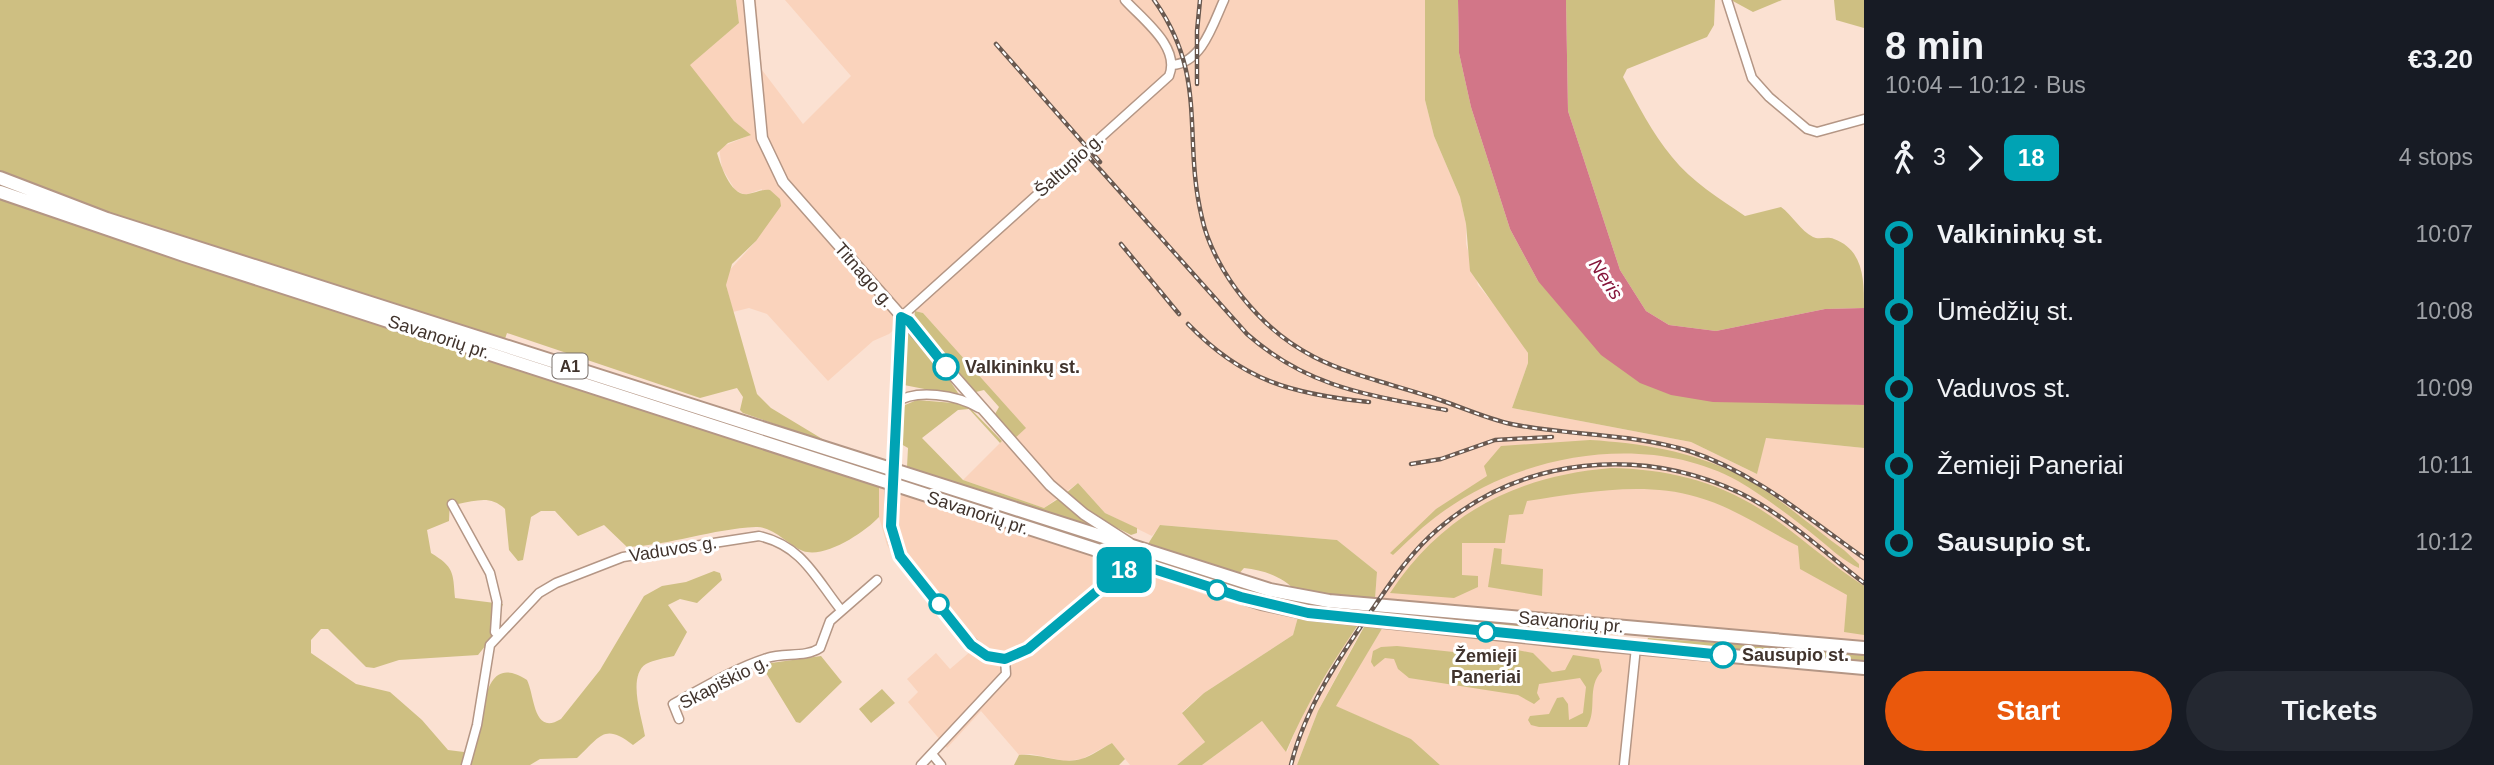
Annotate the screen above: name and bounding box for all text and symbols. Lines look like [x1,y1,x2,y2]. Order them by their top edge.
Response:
text: 8 min [1885,25,1984,67]
text: €3.20 [2408,44,2473,74]
text: 10:04 – 10:12 · Bus [1885,72,2086,98]
street label: Šaltupio g. [1030,128,1107,201]
icon: walk [1885,139,1923,177]
icon: forward [1956,139,1994,177]
text: 3 [1933,144,1946,170]
text: 18 [2018,144,2045,171]
text: 4 stops [2399,144,2473,170]
text: Valkininkų st. [1937,219,2103,249]
text: 10:07 [2415,221,2473,247]
street label: Titnago g. [830,238,898,312]
water label: Neris [1585,255,1627,304]
text: Ūmėdžių st. [1937,296,2074,326]
text: 10:08 [2415,298,2473,324]
street label: Savanorių pr. [385,311,493,363]
road number: A1 [552,354,588,378]
marker: Valkininkų st. [933,354,959,380]
place label: Valkininkų st. [965,357,1080,377]
text: Vaduvos st. [1937,373,2071,403]
text: 10:09 [2415,375,2473,401]
text: Žemieji Paneriai [1937,450,2123,480]
text: 10:11 [2417,452,2473,478]
street label: Savanorių pr. [924,487,1032,539]
text: Sausupio st. [1937,527,2092,557]
text: 10:12 [2415,529,2473,555]
street label: Vaduvos g. [628,532,718,566]
line badge: 18 [1092,547,1156,593]
text: 18 [1111,556,1137,583]
unlabelled marker [1207,580,1227,600]
unlabelled marker [929,594,949,614]
street label: Savanorių pr. [1517,607,1625,637]
marker: Žemieji Paneriai [1476,622,1496,642]
marker: Sausupio st. [1710,642,1736,668]
place label: Žemieji Paneriai [1451,645,1521,687]
place label: Sausupio st. [1742,645,1849,665]
street label: Skapiškio g. [676,651,772,713]
button: Start [1885,671,2172,751]
button: Tickets [2186,671,2473,751]

